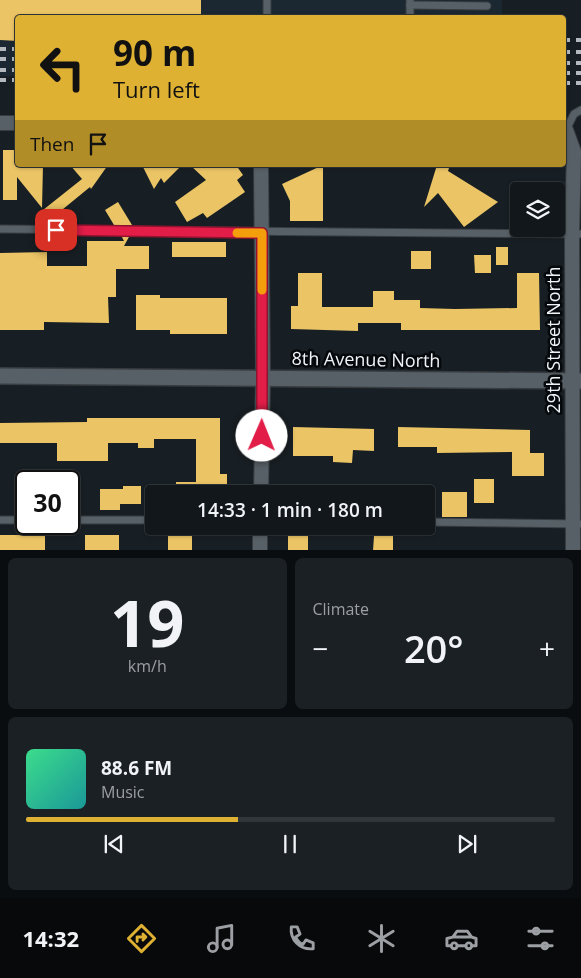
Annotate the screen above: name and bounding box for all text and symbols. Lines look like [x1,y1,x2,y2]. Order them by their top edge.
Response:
text: 90 m [113,29,196,76]
icon: left [30,35,95,100]
text: Turn left [113,74,200,104]
icon: arrive [84,130,112,158]
text: Then [30,131,74,157]
map controls [510,182,565,237]
button: layers [510,182,565,237]
pin [35,209,77,251]
icon: arrive [42,216,70,244]
street label: 29th Street North [541,267,565,413]
street label: 8th Avenue North [291,346,441,372]
position arrow [235,409,287,461]
speed limit sign: 30 [15,470,80,535]
text: 14:33 · 1 min · 180 m [197,497,383,523]
text: 19 [110,578,184,666]
text: Climate [313,598,369,620]
text: 20° [404,622,464,674]
text: − [313,629,329,667]
text: + [539,629,555,667]
text: km/h [128,655,167,677]
text: 88.6 FM [101,755,172,781]
text: Music [101,781,145,803]
icon: previous [100,830,128,858]
icon: pause [276,830,304,858]
icon: next [453,830,481,858]
icon: directions [124,921,159,956]
icon: music [204,921,239,956]
icon: phone [284,921,319,956]
icon: climate [364,921,399,956]
icon: car [444,921,479,956]
icon: filters [523,921,558,956]
text: 14:32 [22,923,79,953]

